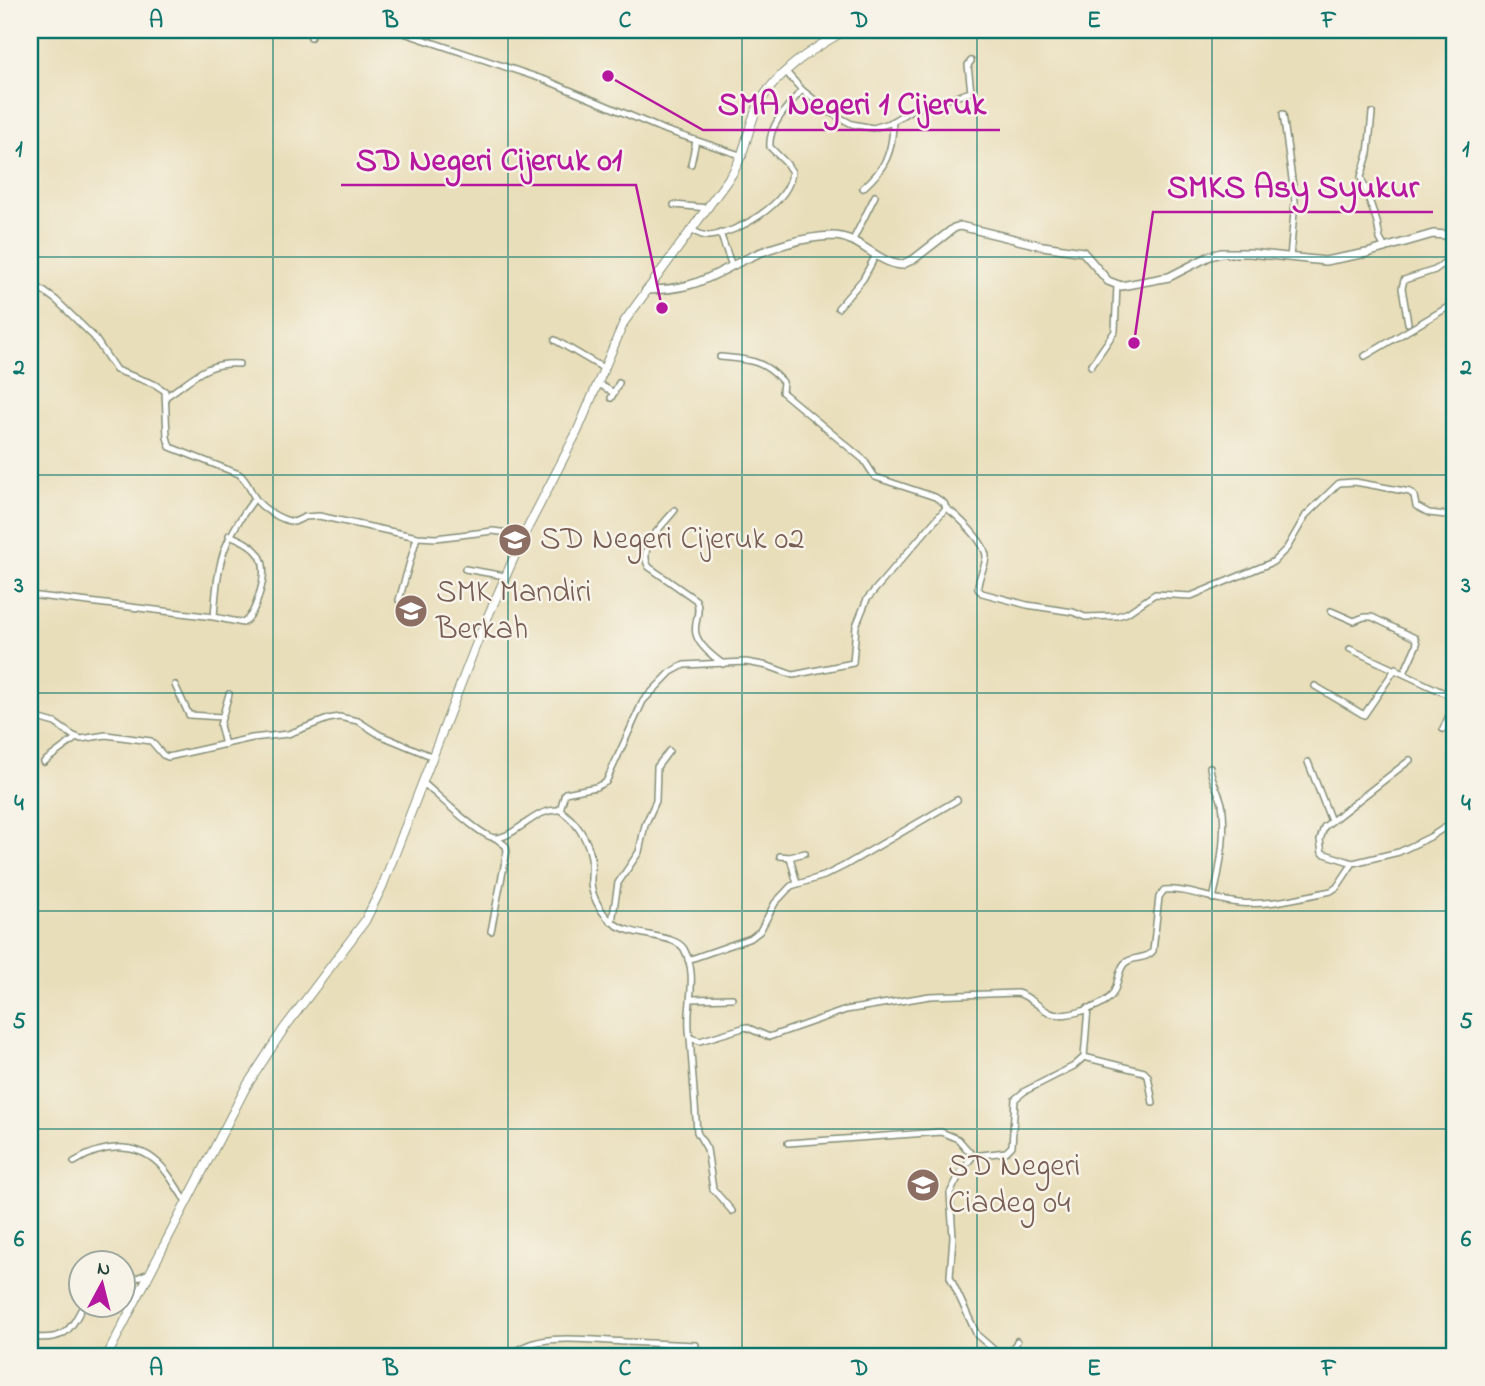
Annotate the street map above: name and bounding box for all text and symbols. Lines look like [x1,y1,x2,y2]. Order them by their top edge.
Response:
text: A [149,5,163,38]
text: B [382,5,399,38]
text: C [619,5,632,38]
text: D [851,5,868,38]
text: E [1087,5,1101,38]
text: F [1321,5,1337,38]
callout: SMA Negeri 1 Cijeruk [703,76,1000,130]
text: SMA Negeri 1 Cijeruk [718,82,987,131]
callout: SD Negeri Cijeruk 01 [341,131,636,185]
text: 1 [15,134,23,167]
text: 1 [1462,134,1470,167]
text: SD Negeri Cijeruk 01 [356,138,623,187]
callout: SMKS Asy Syukur [1153,158,1433,212]
text: SMKS Asy Syukur [1167,165,1420,214]
text: 2 [12,352,25,385]
text: 2 [1459,352,1472,385]
place label: SD Negeri Cijeruk 02 [540,517,804,564]
school or university icon: SD Negeri Cijeruk 02 [496,521,534,559]
text: 3 [13,570,24,603]
place label: SMK Mandiri Berkah [435,570,591,654]
text: 3 [1460,570,1471,603]
school or university icon: SMK Mandiri Berkah [392,592,430,630]
text: 4 [14,788,24,821]
text: 4 [1461,788,1471,821]
text: 5 [12,1006,26,1039]
text: 5 [1459,1006,1473,1039]
place label: SD Negeri Ciadeg 04 [948,1144,1080,1228]
school or university icon: SD Negeri Ciadeg 04 [904,1166,942,1204]
text: 6 [14,1224,25,1257]
text: 6 [1461,1224,1472,1257]
north arrow [66,1250,136,1320]
text: N [96,1255,112,1284]
text: A [149,1353,163,1386]
text: B [382,1353,399,1386]
text: C [619,1353,632,1386]
text: D [851,1353,868,1386]
text: E [1087,1353,1101,1386]
text: F [1321,1353,1337,1386]

